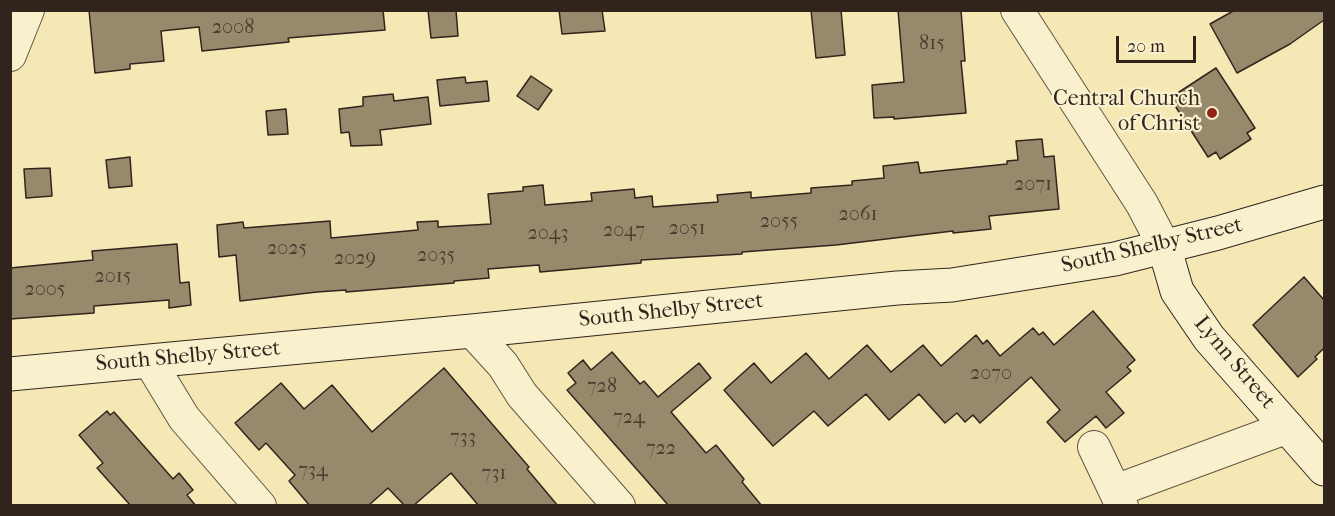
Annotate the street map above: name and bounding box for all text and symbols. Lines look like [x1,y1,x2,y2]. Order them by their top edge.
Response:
house number: 2008 [212,16,254,40]
scale bar [1119,24,1198,62]
house number: 815 [919,32,945,56]
text: 20 m [1127,36,1165,57]
place label: Central Church of Christ [1053,87,1200,138]
marker: Central Church of Christ [1205,106,1219,120]
house number: 2071 [1014,173,1052,197]
house number: 2061 [838,203,878,227]
house number: 2055 [760,210,798,234]
street label: South Shelby Street [1059,212,1245,280]
house number: 2051 [668,217,706,241]
house number: 2047 [603,219,645,243]
house number: 2043 [527,222,569,246]
house number: 2025 [267,237,307,261]
house number: 2035 [417,244,455,268]
house number: 2029 [334,247,376,271]
house number: 2015 [95,265,131,289]
house number: 2005 [25,278,65,302]
street label: South Shelby Street [577,288,765,334]
street label: Lynn Street [1188,311,1280,415]
street label: South Shelby Street [95,336,281,378]
house number: 2070 [970,362,1012,386]
house number: 728 [587,375,617,399]
house number: 724 [613,406,645,430]
house number: 733 [450,426,476,450]
house number: 722 [646,437,676,461]
house number: 734 [298,459,328,483]
house number: 731 [482,462,506,486]

